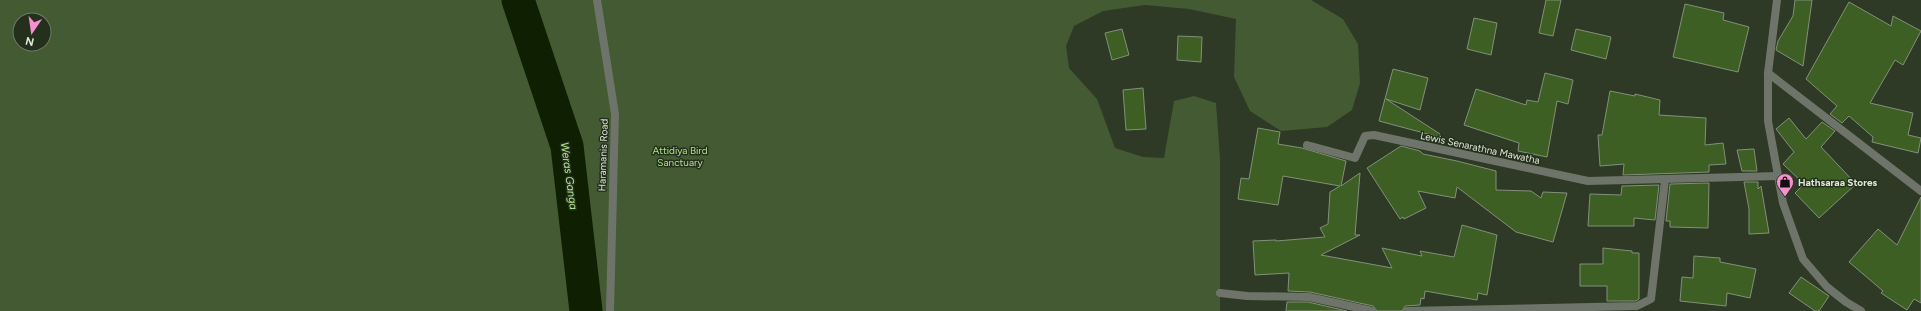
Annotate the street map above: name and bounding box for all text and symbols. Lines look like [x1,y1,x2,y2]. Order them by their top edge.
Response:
north arrow [12,12,52,52]
text: N [24,34,35,49]
street label: Haramanis Road [595,118,611,192]
street label: Lewis Senarathna Mawatha [1419,129,1541,167]
water label: Weras Ganga [558,141,580,211]
park label: Attidiya Bird Sanctuary [652,144,708,169]
shop icon: Hathsaraa Stores [1775,172,1795,197]
place label: Hathsaraa Stores [1798,176,1878,189]

